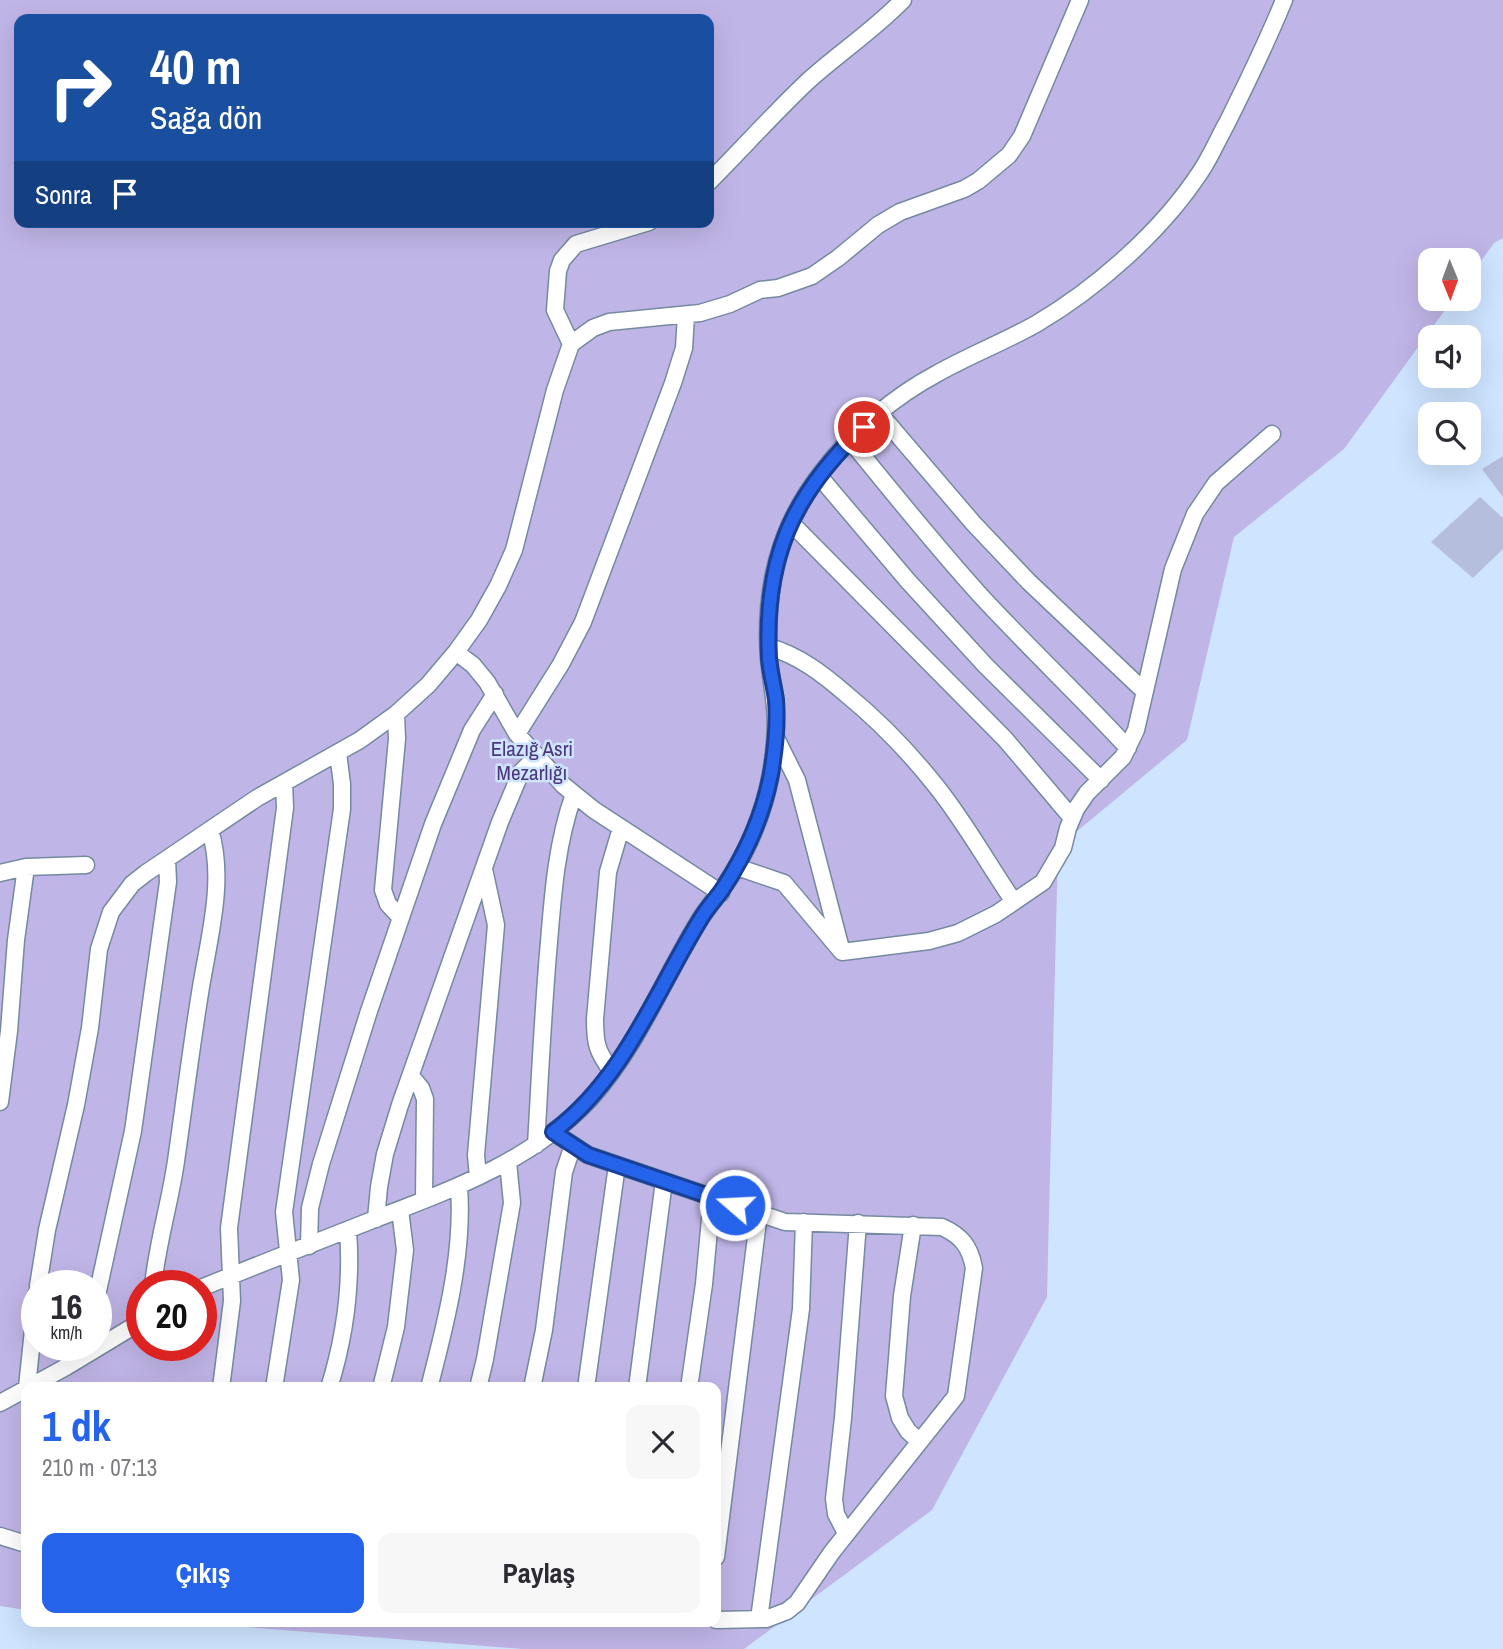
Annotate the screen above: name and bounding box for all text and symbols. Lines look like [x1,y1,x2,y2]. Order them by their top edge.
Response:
text: 40 m [150,33,242,99]
icon: right [35,42,126,133]
text: Sağa dön [150,96,262,139]
icon: arrive [106,175,144,213]
text: Sonra [35,177,92,212]
north arrow [1418,248,1480,312]
map controls [1418,248,1481,465]
button: sound [1418,325,1481,388]
pin [834,397,894,457]
button: search [1418,402,1481,465]
icon: arrive [845,408,883,446]
park label: Elazığ Asri Mezarlığı [491,734,573,787]
position arrow [698,1168,772,1242]
speed limit sign: 20 [126,1270,217,1361]
text: 16 [51,1283,82,1330]
text: km/h [51,1320,83,1345]
text: 1 dk [42,1398,111,1454]
button: close [626,1405,700,1479]
text: 210 m · 07:13 [42,1452,157,1483]
button: Çıkış [42,1533,364,1613]
button: Paylaş [378,1533,700,1613]

